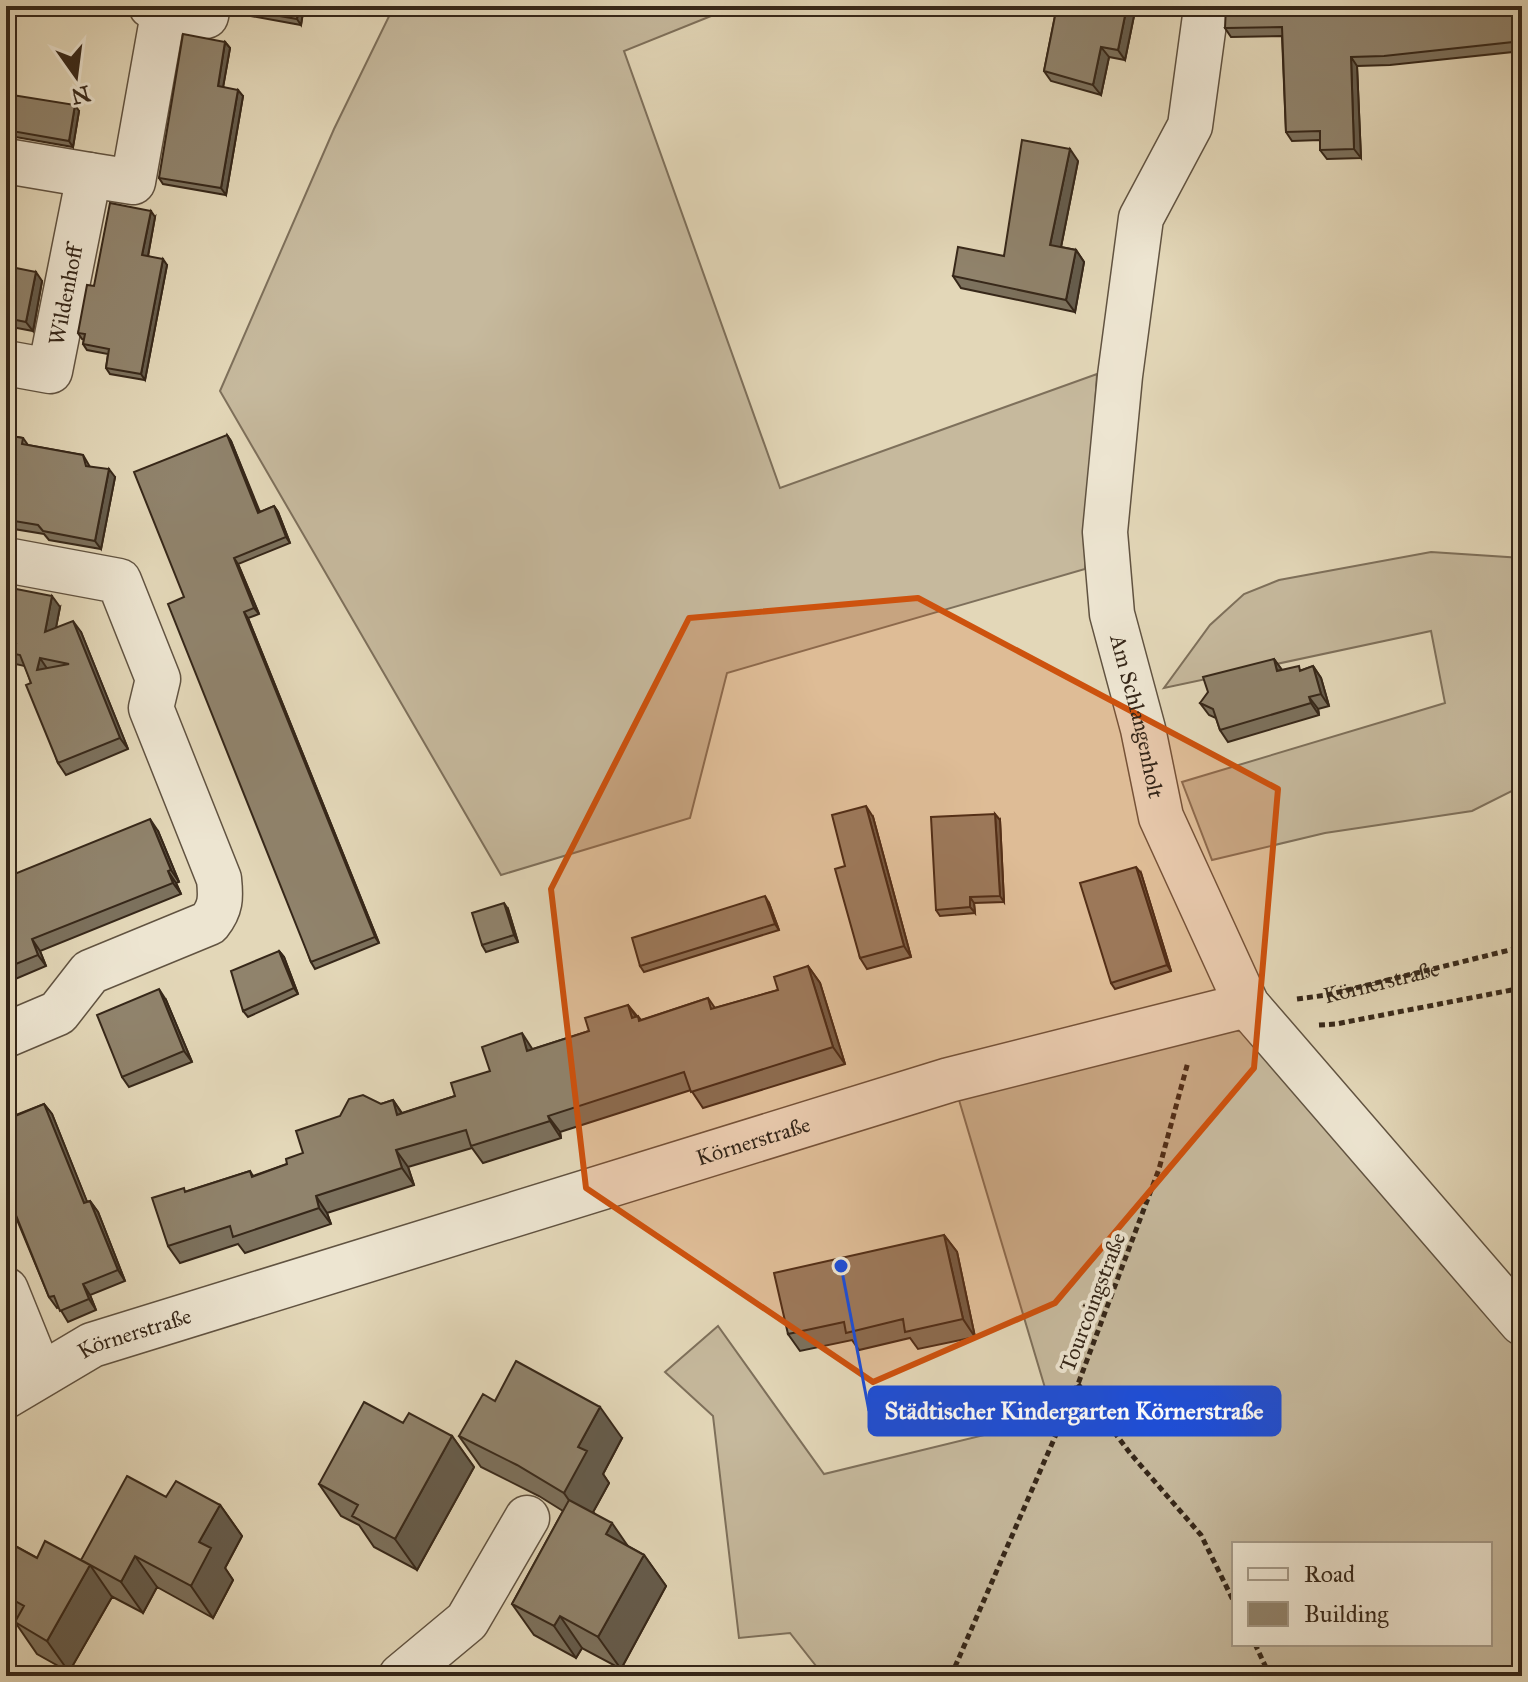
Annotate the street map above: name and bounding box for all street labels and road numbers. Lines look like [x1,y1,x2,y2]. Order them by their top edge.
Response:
street label: Wildenhoff [43,239,89,347]
street label: Am Schlangenholt [1104,631,1170,801]
street label: Körnerstraße [1321,955,1442,1009]
street label: Körnerstraße [693,1111,814,1171]
street label: Tourcoingstraße [1054,1229,1131,1376]
street label: Körnerstraße [72,1302,195,1365]

